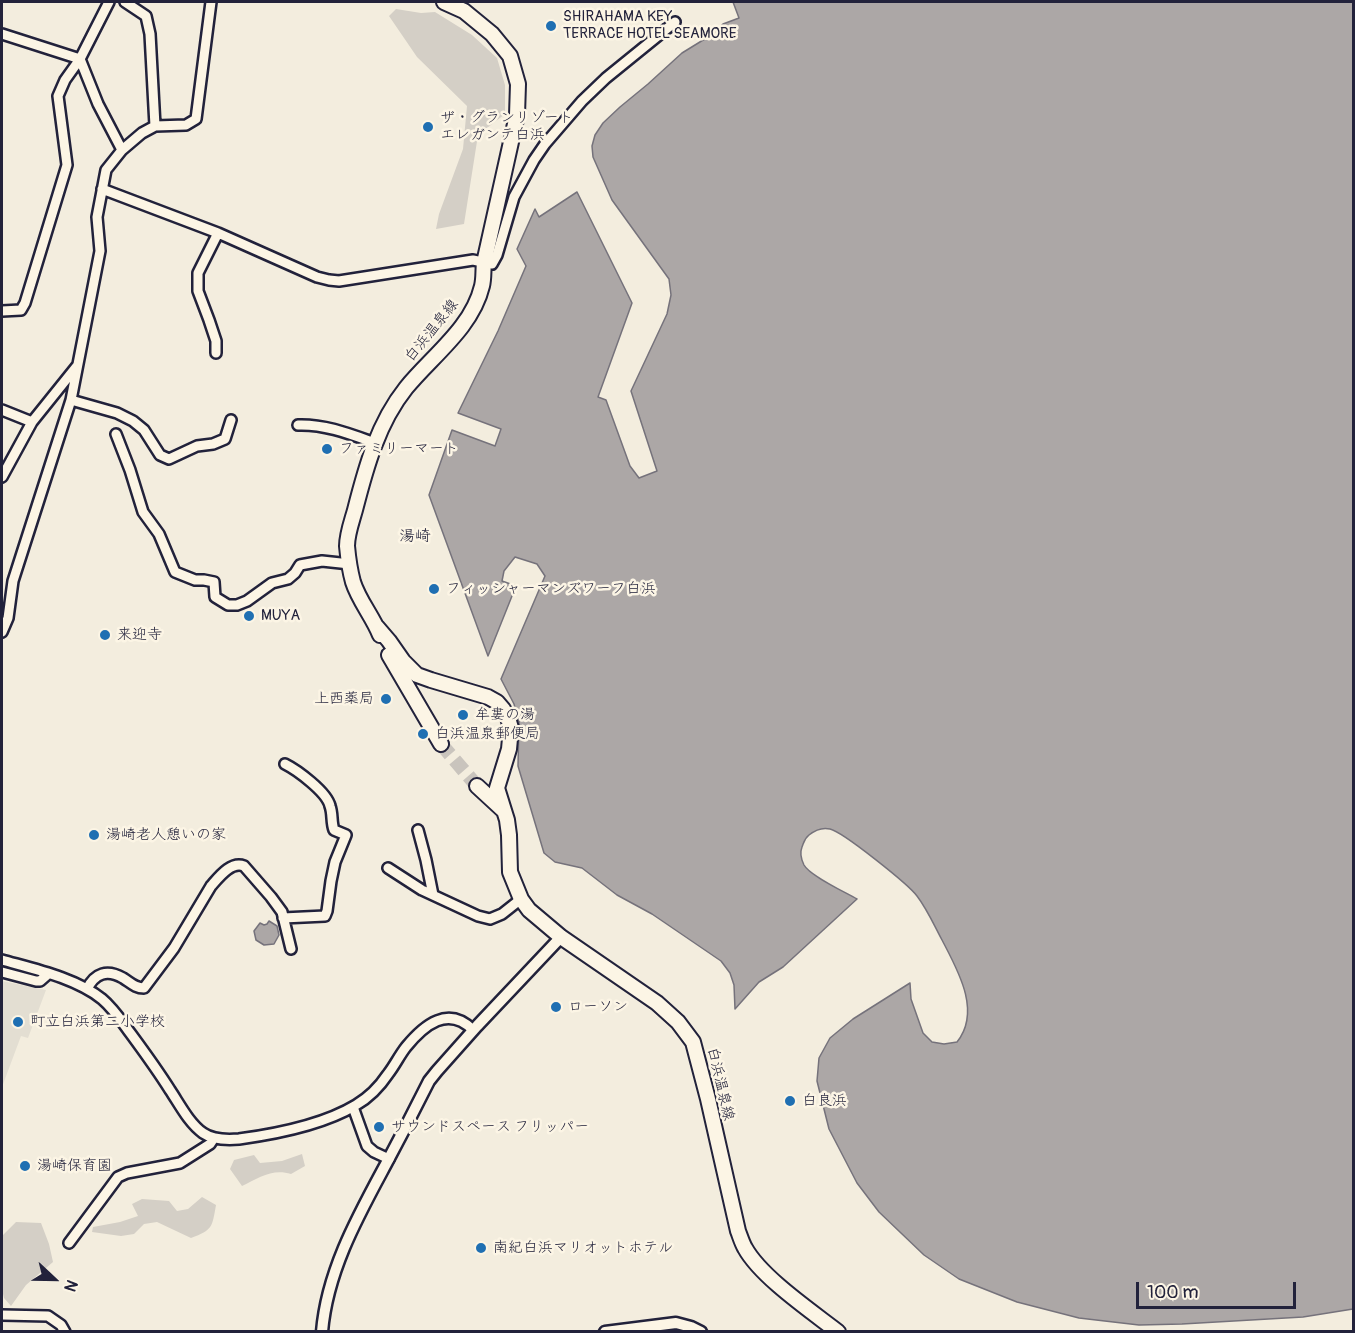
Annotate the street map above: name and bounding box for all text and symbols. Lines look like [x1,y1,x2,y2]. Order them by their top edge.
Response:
place label: SHIRAHAMA KEY TERRACE HOTEL SEAMORE [563,8,736,43]
marker: SHIRAHAMA KEY TERRACE HOTEL SEAMORE [544,19,558,33]
place label: ザ・グランリゾート エレガンテ白浜 [440,109,574,144]
marker: ザ・グランリゾート エレガンテ白浜 [421,120,435,134]
street label: 白浜温泉線 [401,296,463,366]
place label: ファミリーマート [339,440,459,458]
marker: ファミリーマート [320,442,334,456]
district label: 湯崎 [399,527,431,547]
place label: フィッシャーマンズワーフ白浜 [446,580,656,598]
marker: フィッシャーマンズワーフ白浜 [427,582,441,596]
place label: MUYA [261,607,300,625]
marker: MUYA [242,609,256,623]
place label: 来迎寺 [117,626,162,644]
marker: 来迎寺 [98,628,112,642]
place label: 上西薬局 [314,690,374,708]
marker: 上西薬局 [379,692,393,706]
place label: 牟婁の湯 [475,706,535,724]
marker: 牟婁の湯 [456,708,470,722]
place label: 白浜温泉郵便局 [435,725,540,743]
marker: 白浜温泉郵便局 [416,727,430,741]
place label: 湯崎老人憩いの家 [106,826,226,844]
marker: 湯崎老人憩いの家 [87,828,101,842]
place label: ローソン [568,998,628,1016]
marker: ローソン [549,1000,563,1014]
place label: 町立白浜第二小学校 [30,1013,165,1031]
marker: 町立白浜第二小学校 [11,1015,25,1029]
street label: 白浜温泉線 [703,1045,737,1123]
place label: 白良浜 [802,1092,847,1110]
marker: 白良浜 [783,1094,797,1108]
place label: サウンドスペース フリッパー [391,1118,589,1136]
marker: サウンドスペース フリッパー [372,1120,386,1134]
place label: 湯崎保育園 [37,1157,112,1175]
marker: 湯崎保育園 [18,1159,32,1173]
place label: 南紀白浜マリオットホテル [493,1239,673,1257]
marker: 南紀白浜マリオットホテル [474,1241,488,1255]
north arrow [24,1249,84,1309]
scale bar [1139,1270,1300,1308]
text: N [59,1277,82,1295]
text: 100 m [1147,1281,1199,1304]

